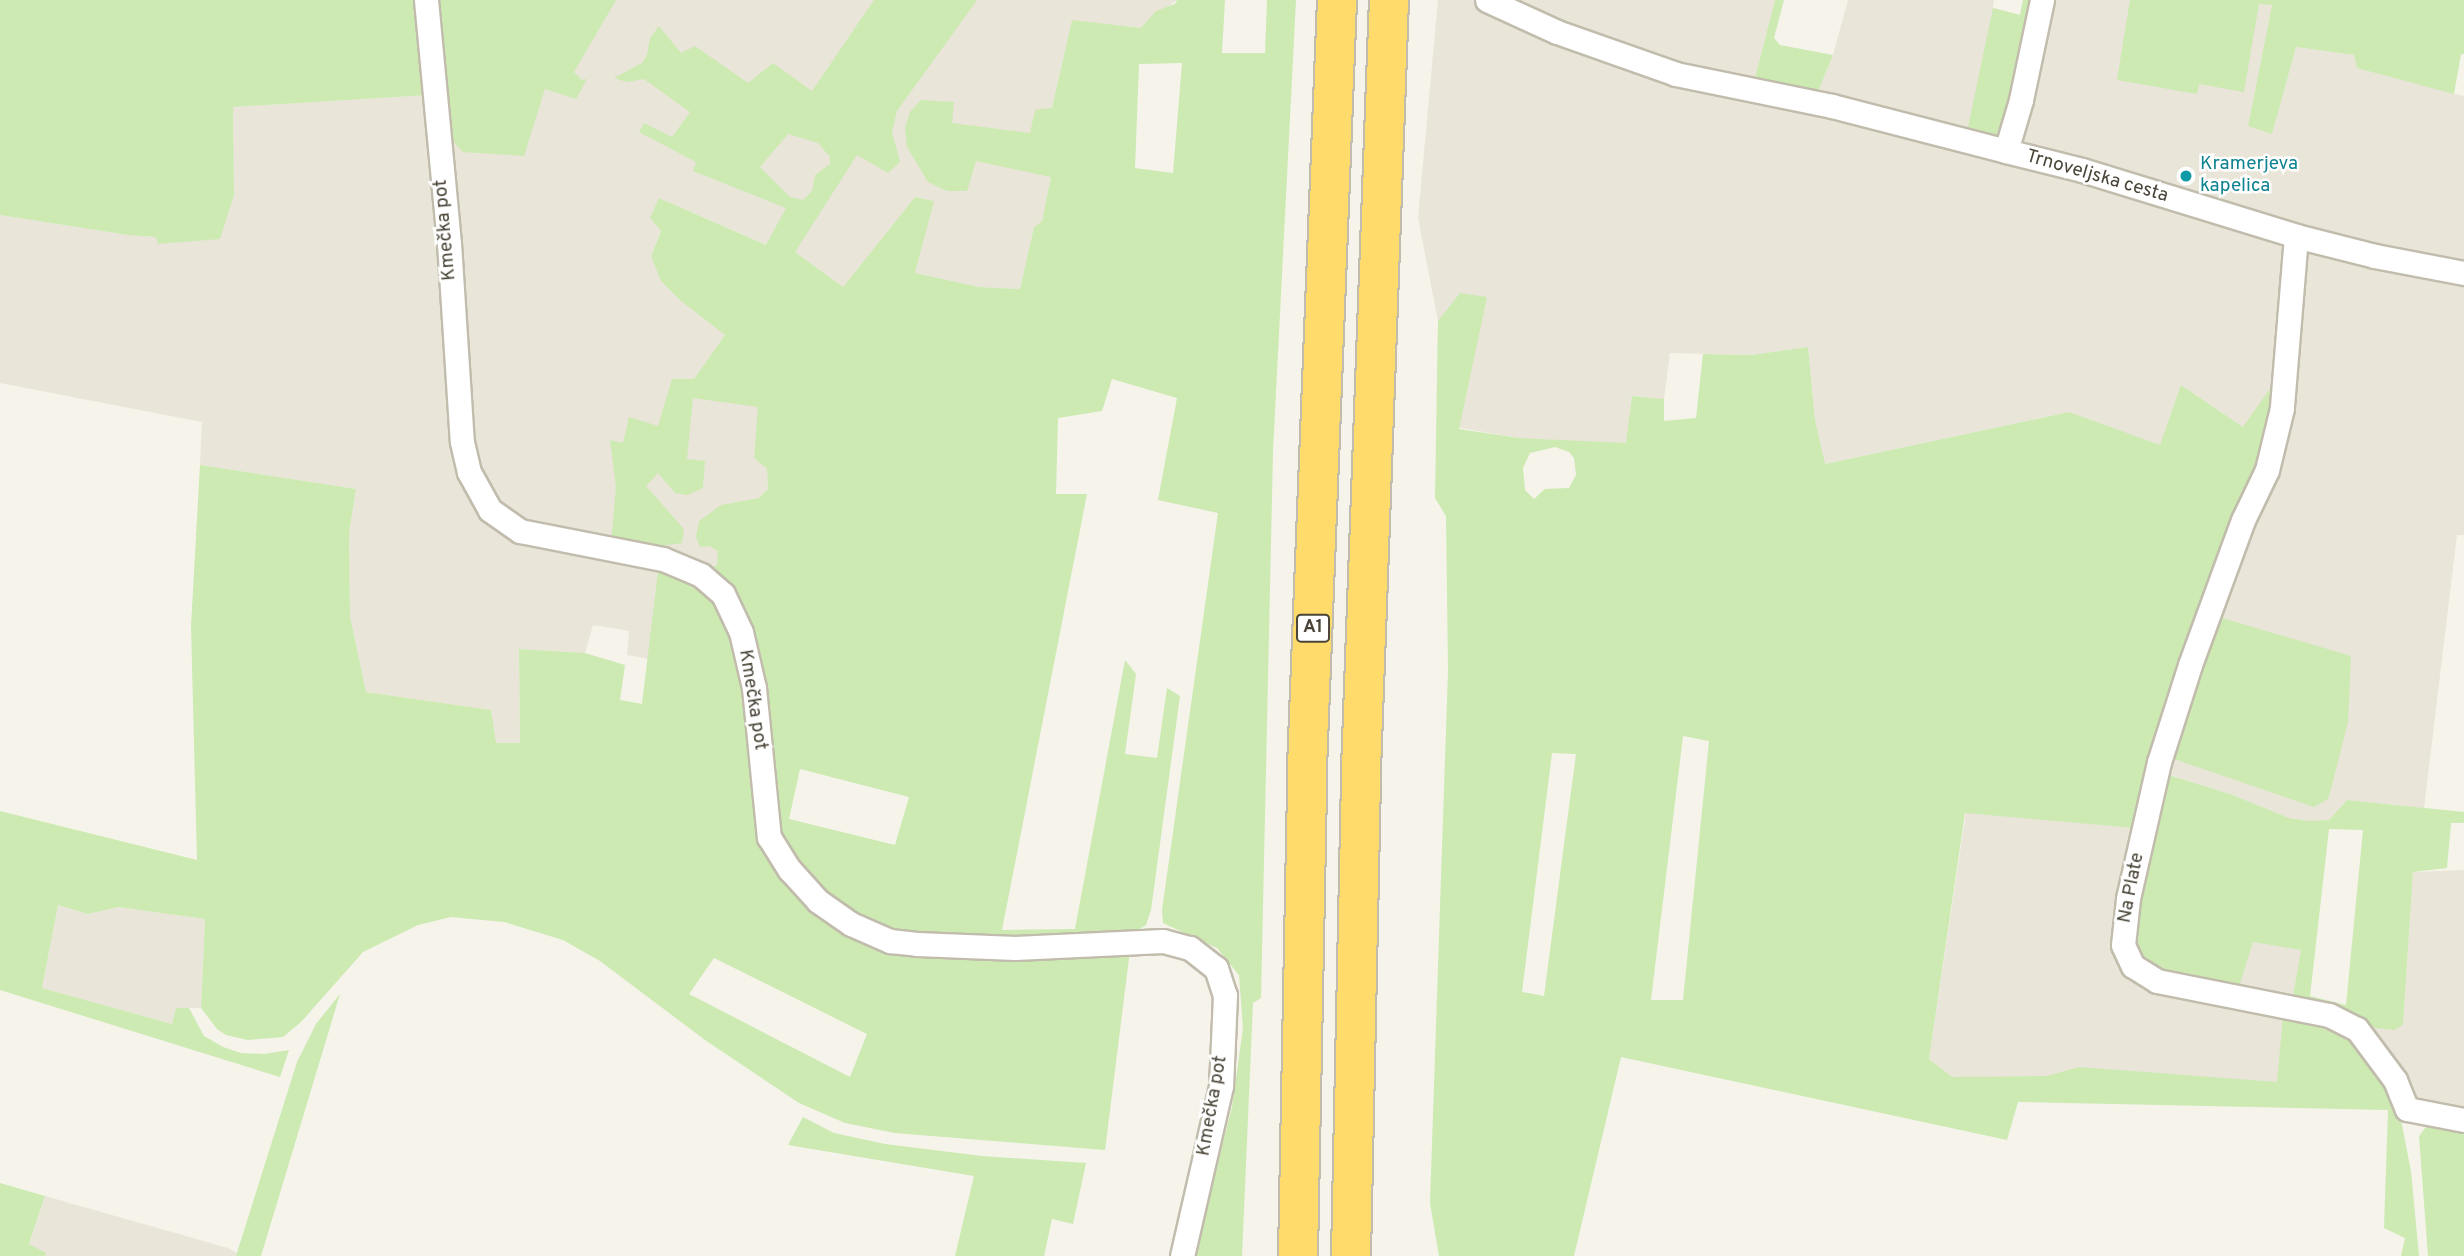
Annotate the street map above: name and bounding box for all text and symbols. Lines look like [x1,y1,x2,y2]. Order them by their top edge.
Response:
street label: Trnoveljska cesta [2023,146,2171,208]
place label: Kramerjeva kapelica [2200,154,2298,198]
marker: Kramerjeva kapelica [2178,168,2194,184]
street label: Kmečka pot [430,178,462,282]
road number: A1 [1296,614,1330,642]
street label: Kmečka pot [733,648,771,752]
street label: Na Plate [2114,851,2150,925]
street label: Kmečka pot [1193,1054,1233,1158]

